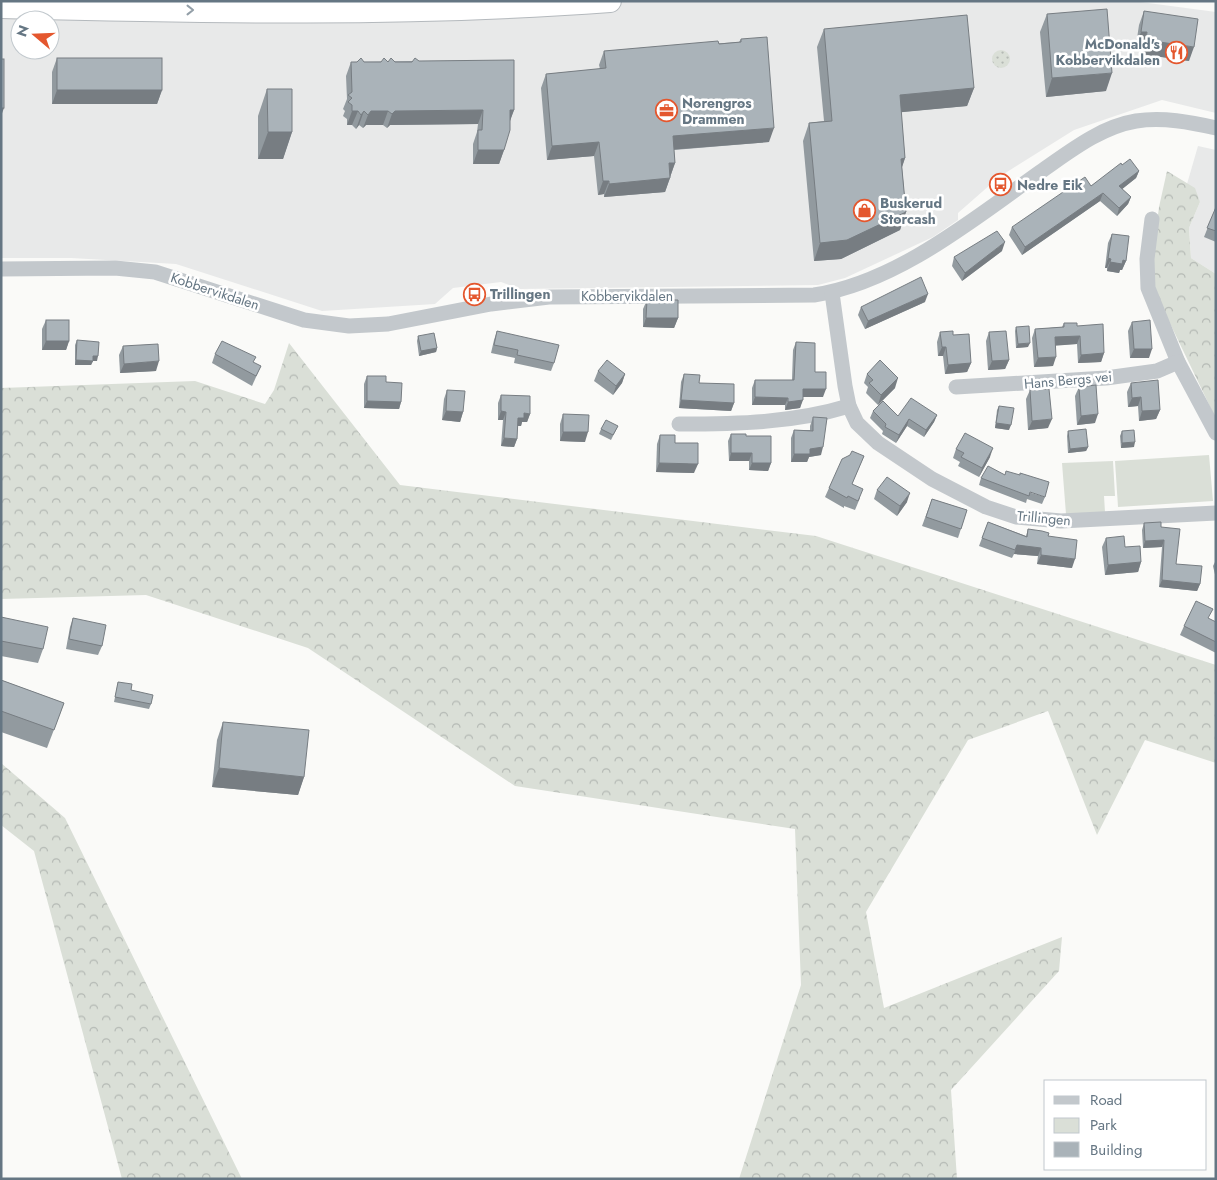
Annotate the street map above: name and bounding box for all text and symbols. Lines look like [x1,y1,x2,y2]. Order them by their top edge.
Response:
one-way arrow [186,5,194,15]
north arrow [10,10,60,60]
text: N [11,22,34,39]
place label: McDonald's Kobbervikdalen [1056,34,1161,70]
restaurant icon: McDonald's Kobbervikdalen [1164,40,1188,64]
place label: Norengros Drammen [682,93,752,129]
office icon: Norengros Drammen [654,99,678,123]
bus stop icon: Nedre Eik [989,173,1013,197]
place label: Nedre Eik [1017,175,1083,195]
place label: Buskerud Storcash [880,193,942,229]
shop icon: Buskerud Storcash [852,199,876,223]
street label: Kobbervikdalen [168,267,262,315]
bus stop icon: Trillingen [462,282,486,306]
place label: Trillingen [490,284,550,304]
street label: Kobbervikdalen [581,286,673,306]
street label: Hans Bergs vei [1023,366,1113,394]
street label: Trillingen [1016,506,1072,530]
legend [1044,1080,1207,1170]
text: Road [1090,1089,1122,1111]
text: Park [1090,1114,1117,1136]
text: Building [1090,1139,1142,1161]

